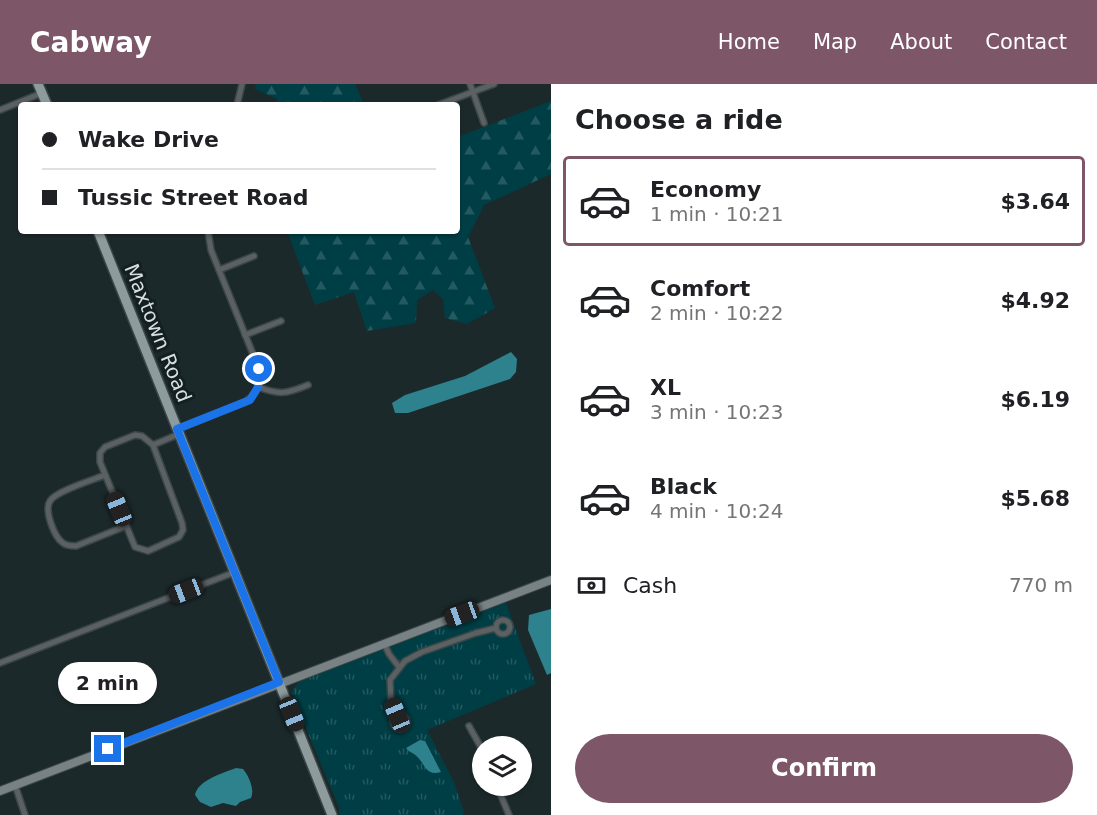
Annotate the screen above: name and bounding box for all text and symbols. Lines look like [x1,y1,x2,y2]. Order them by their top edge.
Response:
text: Cabway [30,26,152,59]
text: Home [718,30,780,54]
text: Map [813,30,857,54]
text: About [890,30,952,54]
text: Contact [985,30,1067,54]
text: Choose a ride [575,104,783,135]
text: Wake Drive [78,127,219,152]
icon: car [578,174,632,228]
text: Economy [650,177,761,202]
text: Tussic Street Road [78,185,309,210]
text: $3.64 [1000,189,1070,214]
text: 1 min · 10:21 [650,202,784,226]
street label: Maxtown Road [119,260,197,406]
icon: car [578,273,632,327]
text: Comfort [650,276,750,301]
text: $4.92 [1000,288,1070,313]
text: 2 min · 10:22 [650,301,784,325]
route start [245,355,272,382]
icon: car [578,372,632,426]
text: XL [650,375,681,400]
text: $6.19 [1000,387,1070,412]
text: 3 min · 10:23 [650,400,784,424]
icon: car [578,471,632,525]
text: Black [650,474,717,499]
text: $5.68 [1000,486,1070,511]
car [104,489,134,529]
text: 4 min · 10:24 [650,499,784,523]
icon: cash [575,569,608,602]
text: Cash [623,573,677,598]
text: 770 m [1009,573,1073,597]
car [166,576,206,606]
car [442,599,482,629]
callout: 2 min [58,662,158,704]
text: 2 min [76,671,139,695]
car [277,694,307,734]
car [382,695,412,735]
button: Confirm [575,734,1073,803]
route end [94,735,121,762]
map controls [472,736,532,796]
button: layers [472,736,532,796]

